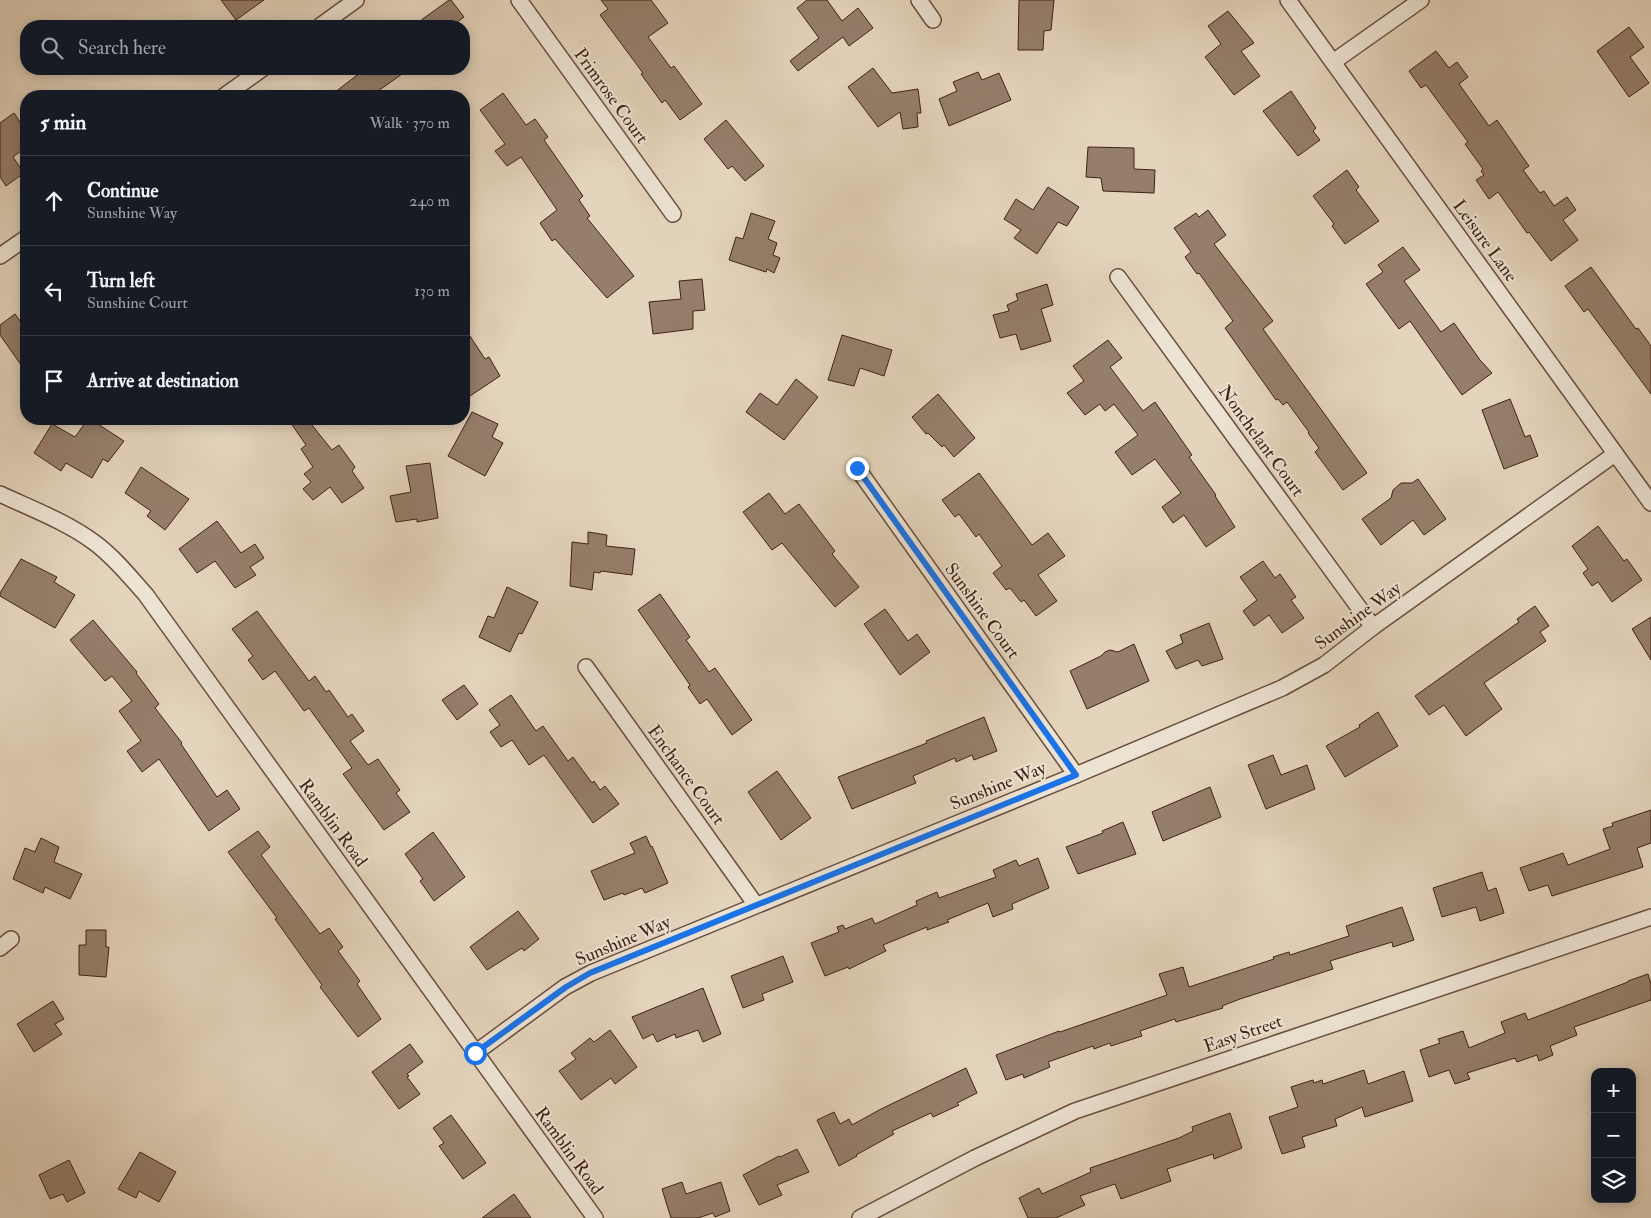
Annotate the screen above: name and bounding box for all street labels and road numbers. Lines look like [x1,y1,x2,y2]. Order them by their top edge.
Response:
street label: Primrose Court [569,44,653,148]
street label: Leisure Lane [1447,195,1523,287]
street label: Nonchelant Court [1213,381,1309,501]
street label: Sunshine Court [939,558,1025,664]
street label: Sunshine Way [1310,576,1407,655]
street label: Enchance Court [642,721,730,830]
street label: Sunshine Way [947,756,1050,816]
street label: Ramblin Road [293,775,373,872]
street label: Sunshine Way [572,910,675,971]
street label: Easy Street [1201,1010,1285,1058]
street label: Ramblin Road [529,1103,609,1200]

